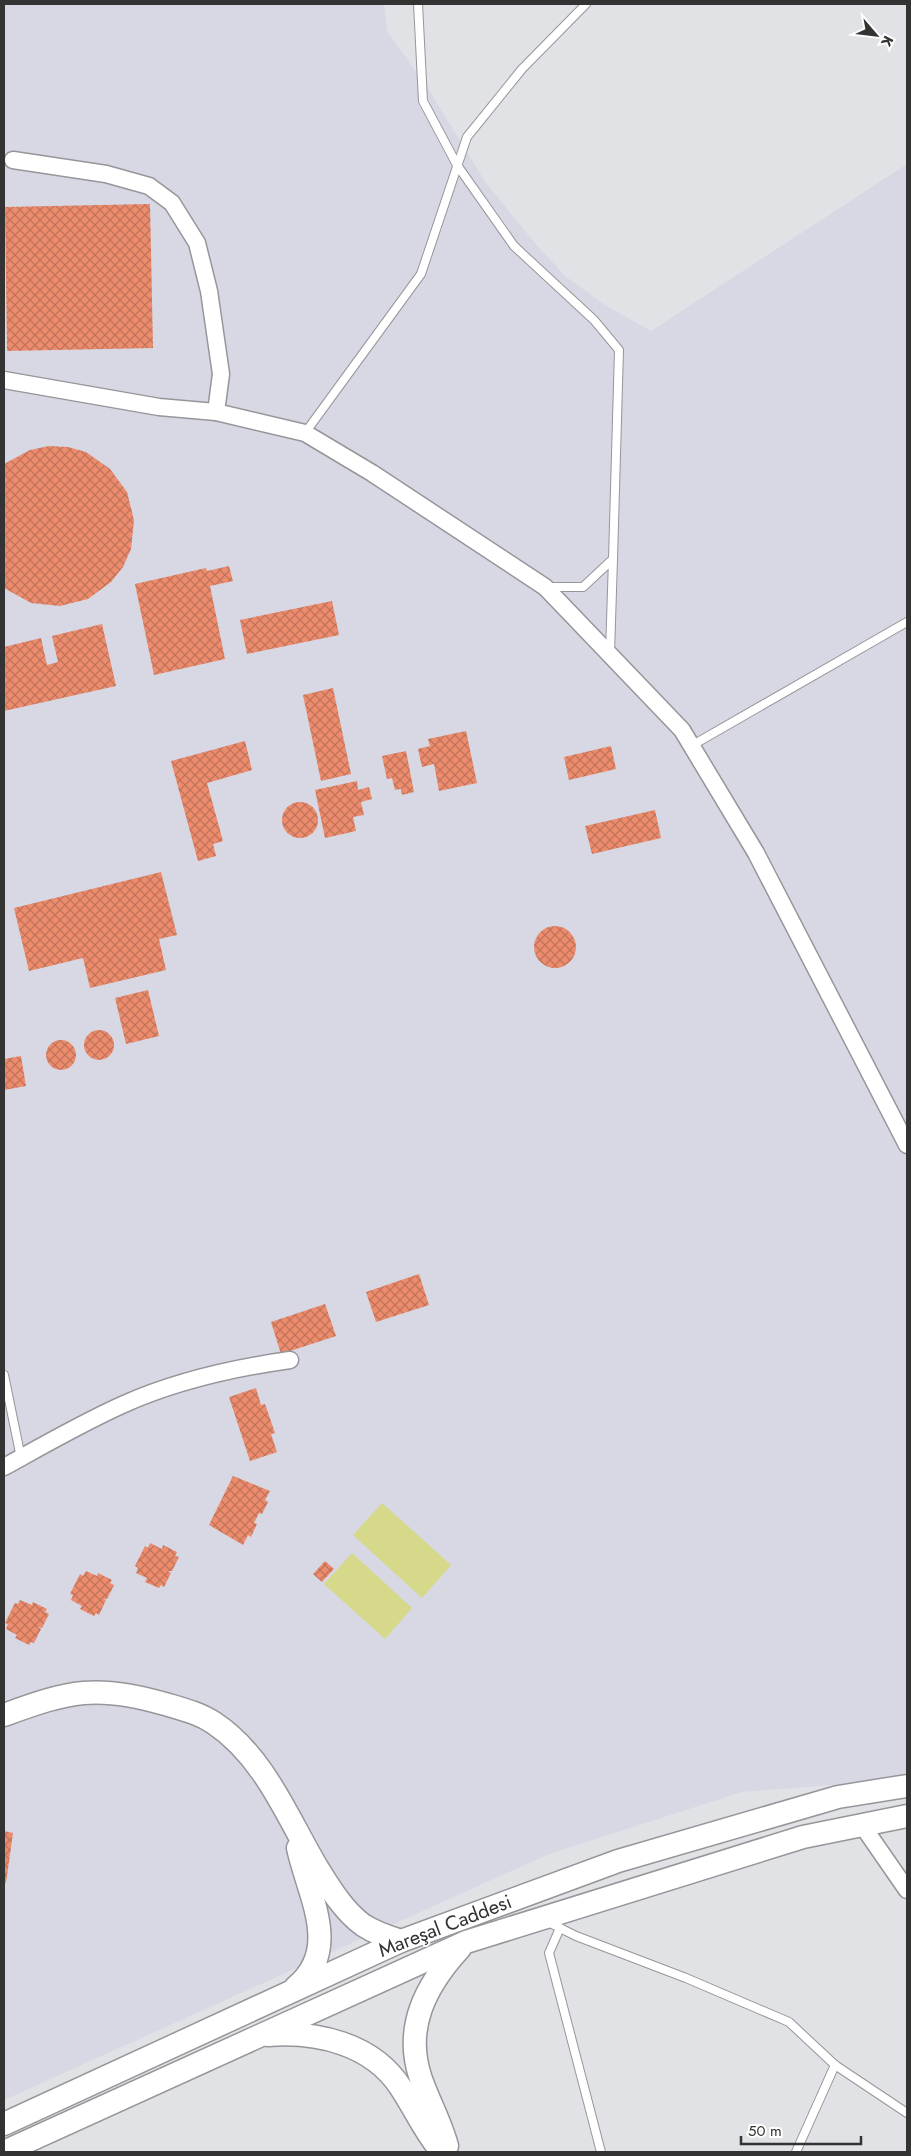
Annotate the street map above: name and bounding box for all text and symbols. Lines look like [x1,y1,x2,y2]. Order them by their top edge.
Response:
north arrow [851,10,901,60]
text: K [876,32,899,50]
street label: Mareşal Caddesi [374,1887,516,1965]
scale bar [741,2114,861,2146]
text: 50 m [748,2120,782,2142]

